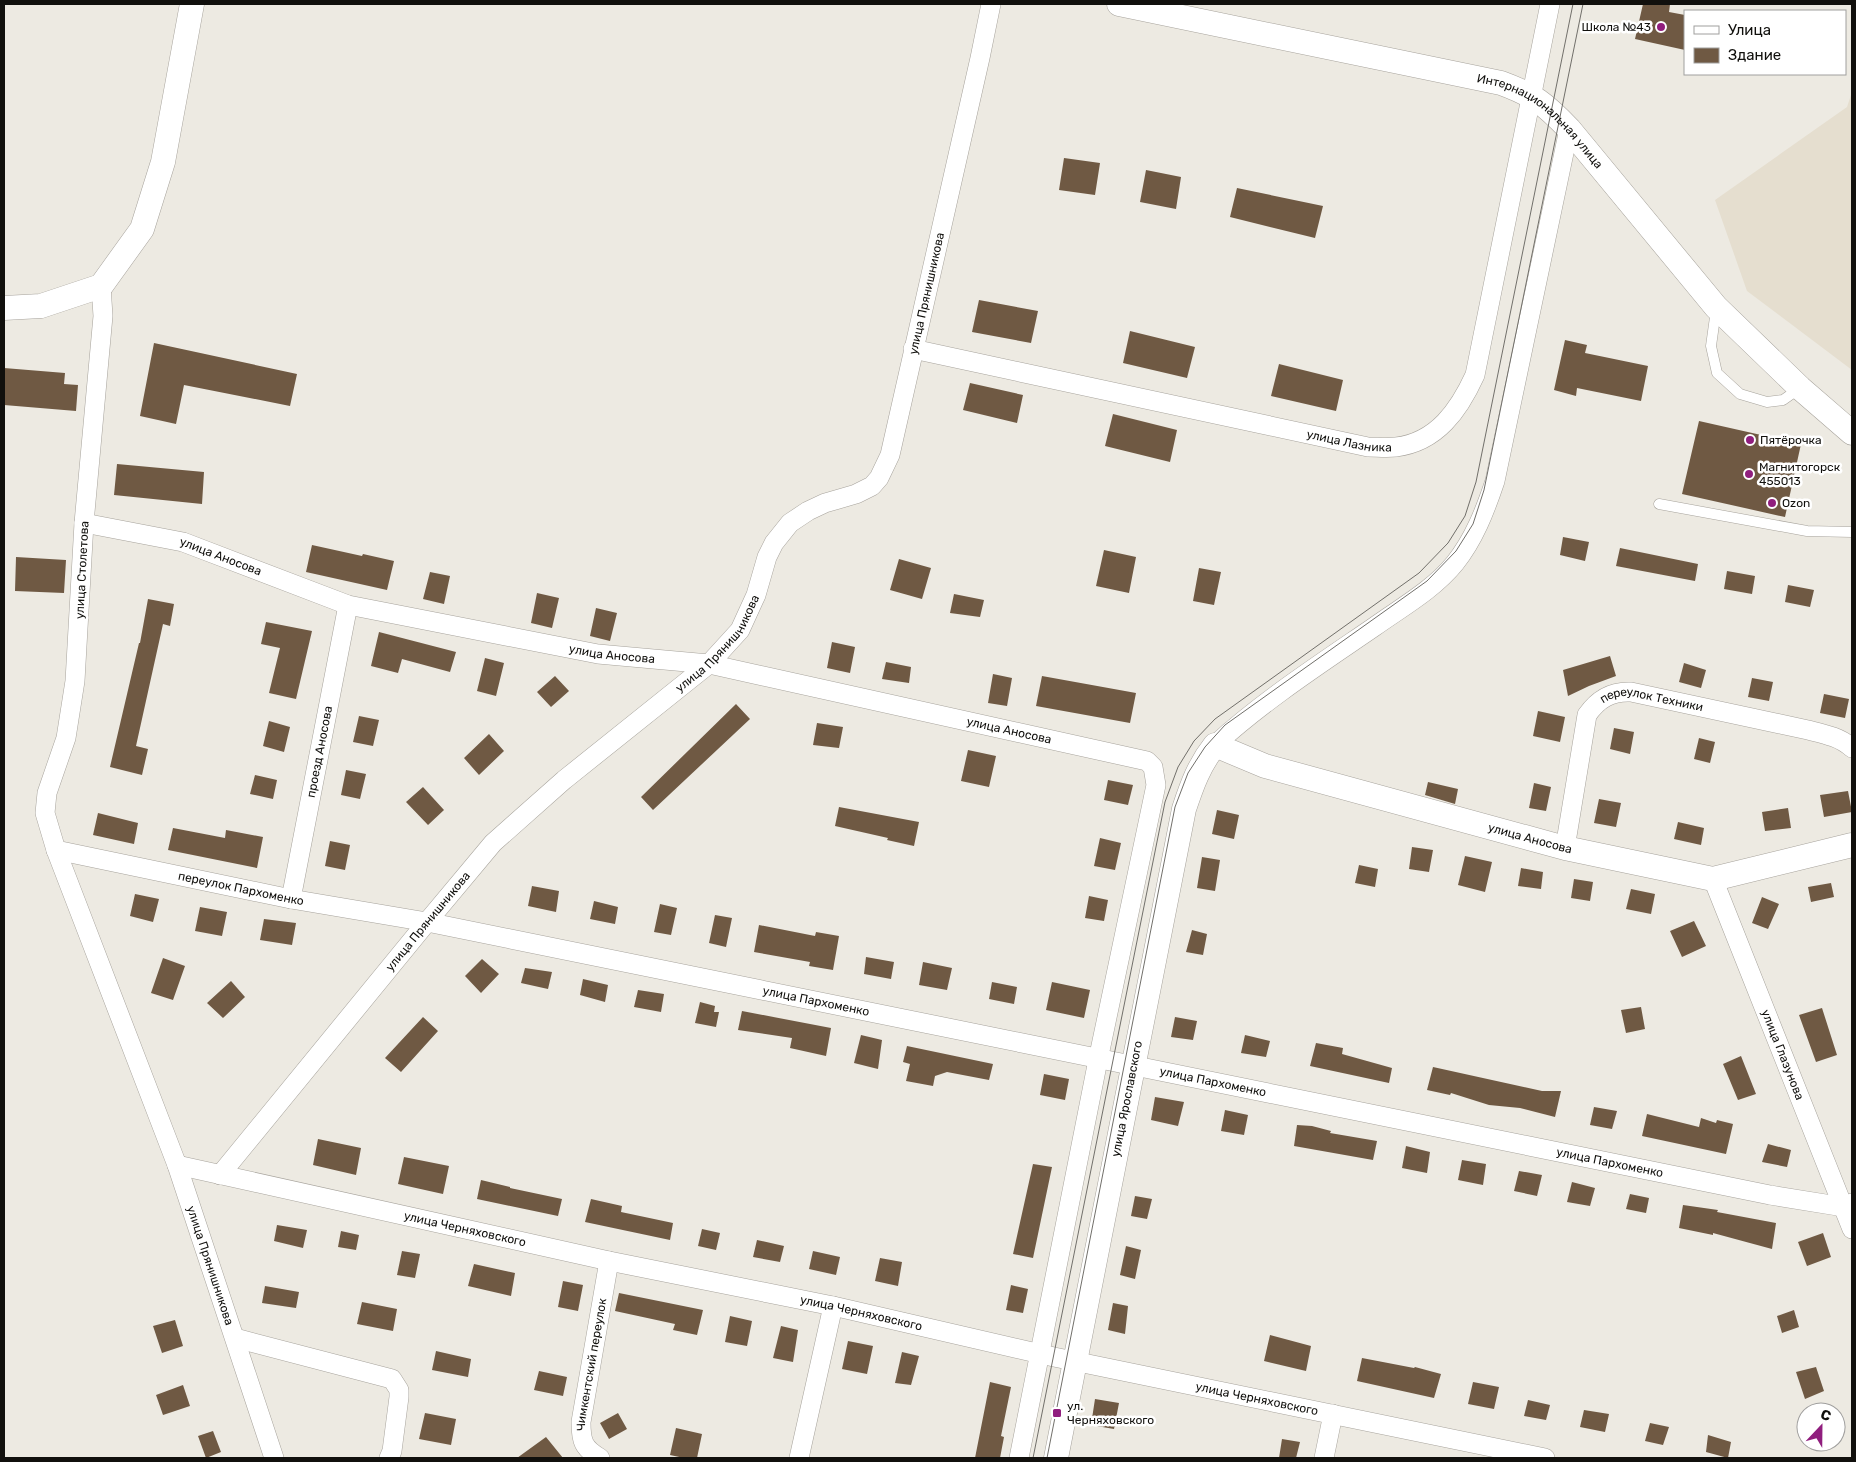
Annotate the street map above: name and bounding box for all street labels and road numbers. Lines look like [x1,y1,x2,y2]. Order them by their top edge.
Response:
street label: Интернациональная улица [1476,71,1606,171]
street label: улица Прянишникова [906,231,947,356]
street label: улица Лазника [1305,427,1392,455]
street label: улица Столетова [72,520,92,620]
street label: улица Аносова [179,535,264,578]
street label: улица Прянишникова [673,593,762,695]
street label: улица Аносова [568,641,656,666]
street label: переулок Техники [1597,685,1705,714]
street label: проезд Аносова [304,705,335,799]
street label: улица Аносова [965,714,1053,747]
street label: улица Аносова [1486,820,1573,856]
street label: переулок Пархоменко [177,869,305,908]
street label: улица Прянишникова [383,869,473,974]
street label: улица Пархоменко [762,983,871,1019]
street label: улица Глазунова [1758,1007,1807,1102]
street label: улица Ярославского [1109,1040,1145,1158]
street label: улица Пархоменко [1158,1064,1268,1099]
street label: улица Пархоменко [1555,1145,1664,1180]
street label: улица Прянишникова [184,1204,237,1327]
street label: улица Черняховского [403,1209,528,1249]
street label: улица Черняховского [799,1293,924,1333]
street label: Чимкентский переулок [574,1297,610,1431]
street label: улица Черняховского [1194,1379,1320,1418]

